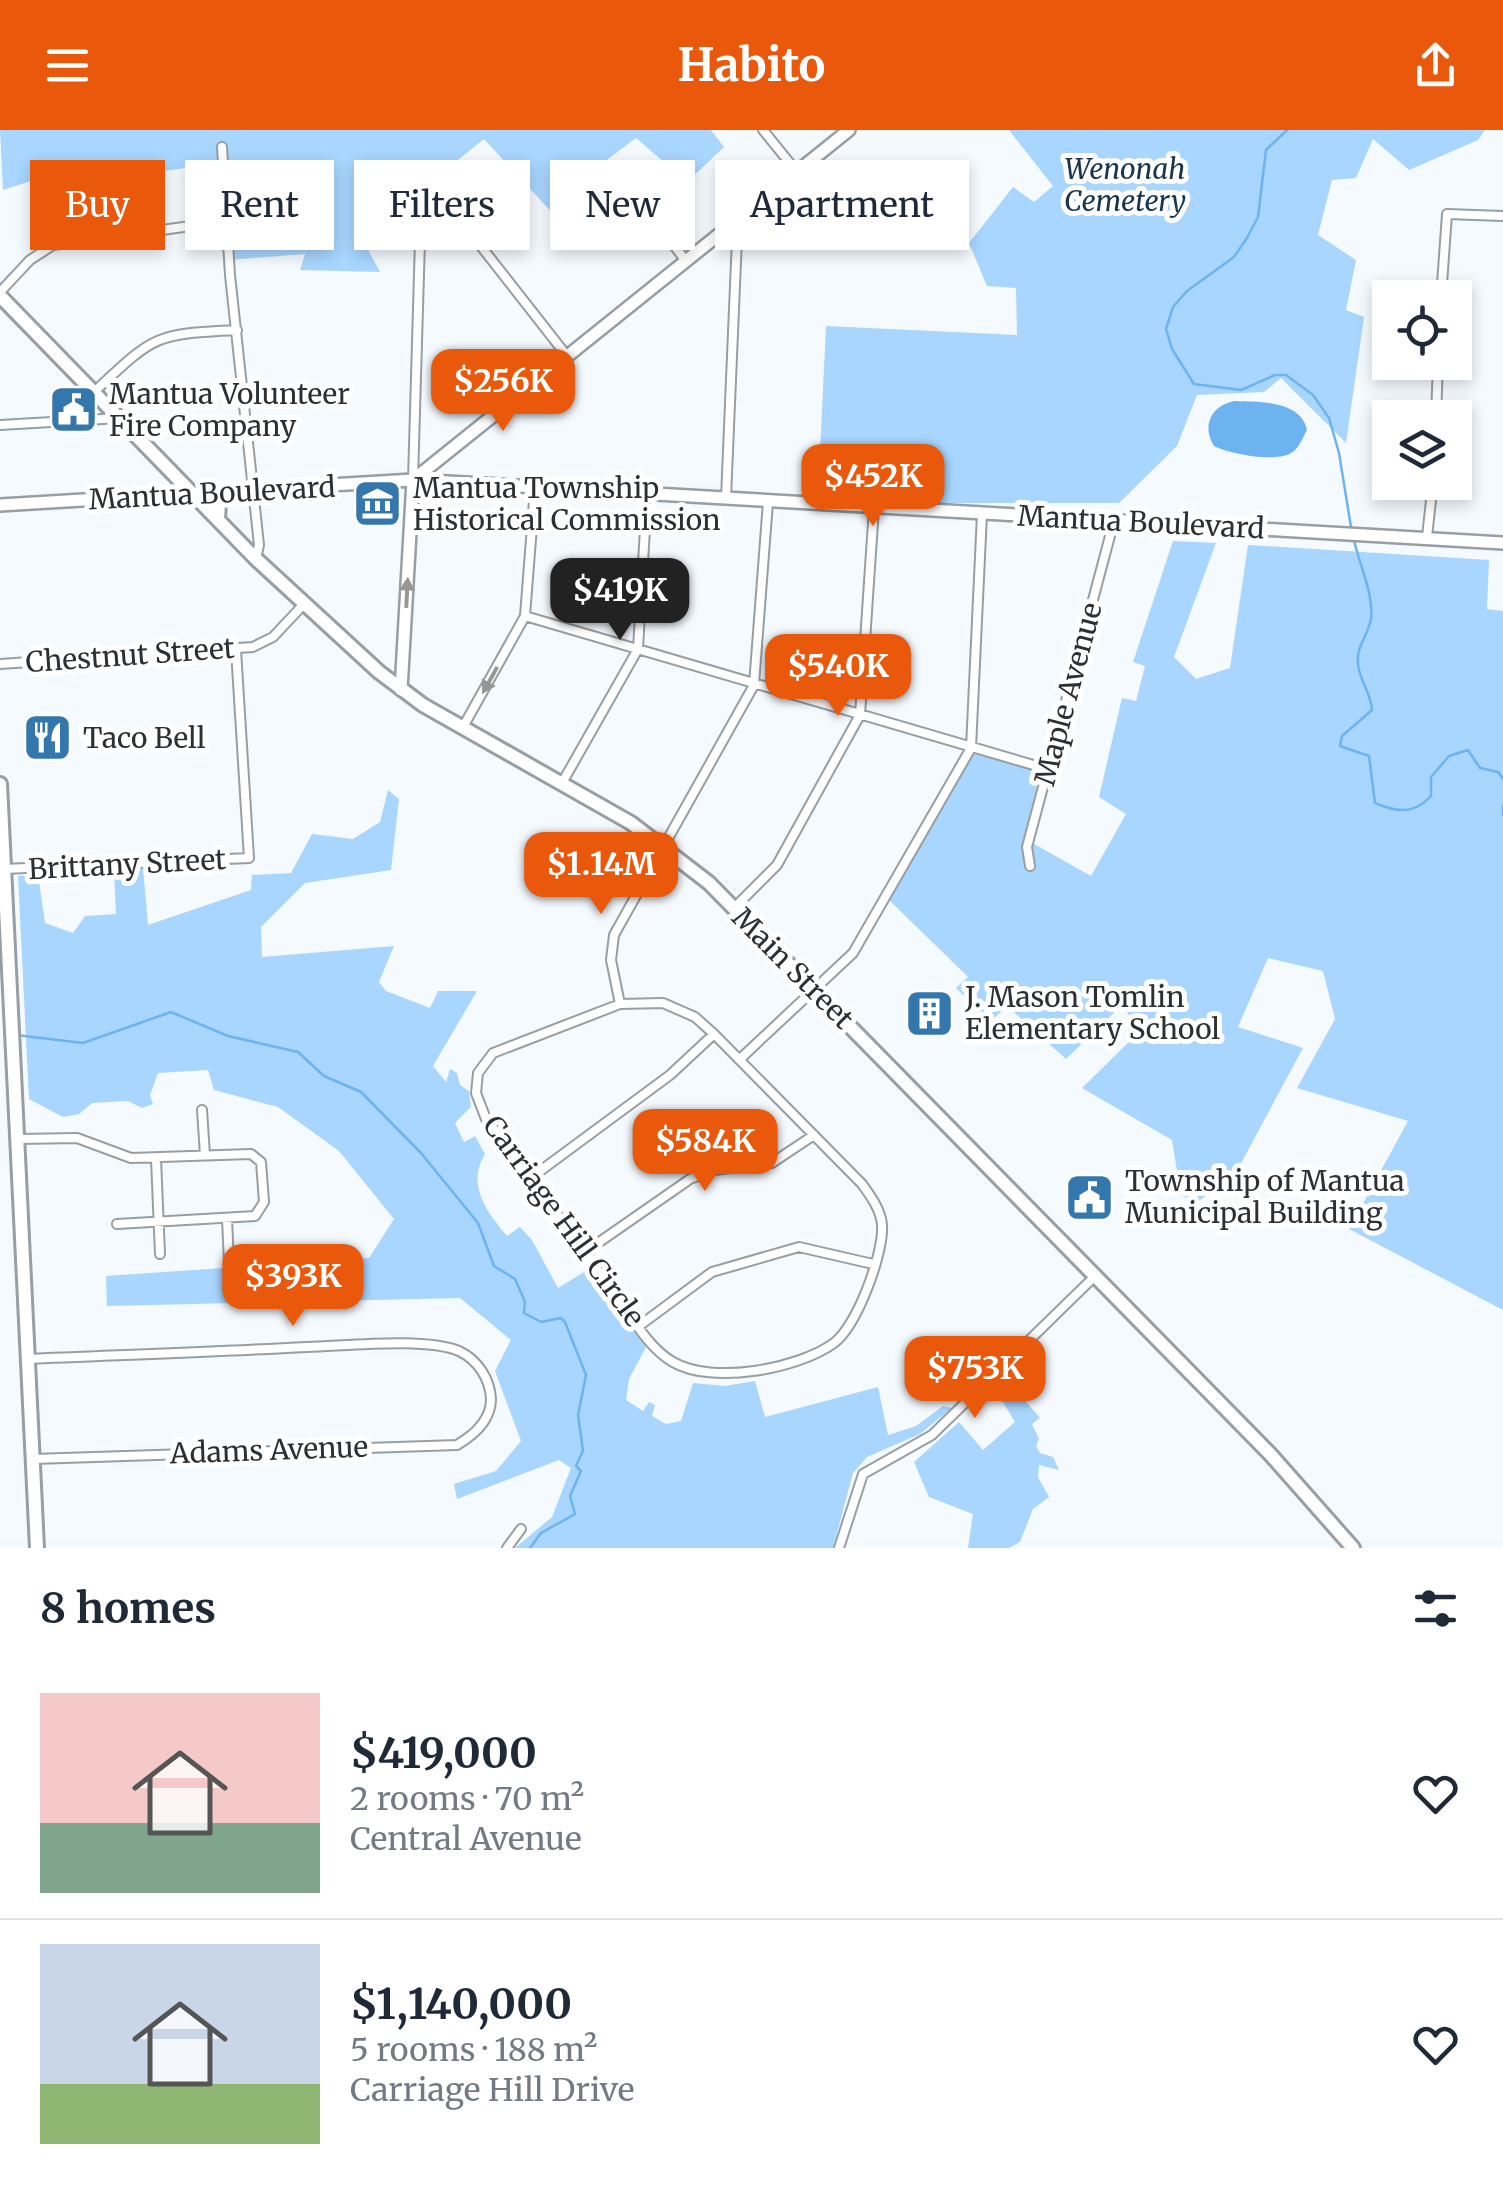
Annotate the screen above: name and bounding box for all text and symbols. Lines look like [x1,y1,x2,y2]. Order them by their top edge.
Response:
text: Habito [678,37,825,93]
icon: menu [40,38,95,93]
icon: share [1408,38,1463,93]
park label: Wenonah Cemetery [1064,151,1186,219]
chip: Buy [30,160,165,250]
chip: Rent [185,160,334,250]
chip: Filters [354,160,530,250]
chip: New [550,160,695,250]
chip: Apartment [715,160,969,250]
map controls [1372,280,1472,500]
button: locate [1372,280,1472,380]
pin: $256K [433,349,573,434]
text: $256K [453,361,553,401]
place label: Mantua Volunteer Fire Company [109,376,350,444]
public building icon: Mantua Volunteer Fire Company [48,384,100,436]
button: layers [1372,400,1472,500]
pin: $452K [803,444,943,529]
text: $452K [823,456,923,496]
street label: Mantua Boulevard [88,469,336,517]
place label: Mantua Township Historical Commission [413,470,721,538]
museum icon: Mantua Township Historical Commission [352,478,404,530]
street label: Mantua Boulevard [1017,498,1265,546]
pin: $419K [550,558,690,643]
text: $419K [572,570,668,610]
one-way arrow [399,576,415,608]
street label: Maple Avenue [1026,599,1110,789]
street label: Chestnut Street [24,630,236,680]
pin: $540K [768,634,908,719]
text: $540K [787,646,889,686]
one-way arrow [481,666,498,695]
restaurant icon: Taco Bell [22,712,74,764]
place label: Taco Bell [83,720,206,756]
pin: $1.14M [520,832,682,917]
street label: Brittany Street [27,841,227,887]
text: $1.14M [546,844,656,884]
street label: Main Street [725,900,861,1036]
place label: J. Mason Tomlin Elementary School [964,979,1220,1047]
building icon: J. Mason Tomlin Elementary School [904,987,956,1039]
street label: Carriage Hill Circle [475,1108,653,1334]
pin: $584K [635,1109,775,1194]
text: $584K [655,1121,755,1161]
place label: Township of Mantua Municipal Building [1125,1163,1405,1231]
public building icon: Township of Mantua Municipal Building [1064,1171,1116,1223]
pin: $393K [223,1244,363,1329]
text: $393K [244,1256,342,1296]
pin: $753K [905,1336,1045,1421]
text: $753K [927,1348,1023,1388]
street label: Adams Avenue [168,1429,369,1471]
icon: filters [1408,1581,1463,1636]
text: 8 homes [40,1582,216,1634]
text: $419,000 [350,1727,537,1779]
icon: home [120,1733,240,1853]
icon: heart [1408,1766,1463,1821]
text: 2 rooms · 70 m² [350,1779,584,1819]
text: Central Avenue [350,1819,582,1859]
text: $1,140,000 [350,1978,572,2030]
icon: home [120,1984,240,2104]
icon: heart [1408,2017,1463,2072]
text: 5 rooms · 188 m² [350,2030,597,2070]
text: Carriage Hill Drive [350,2070,634,2110]

